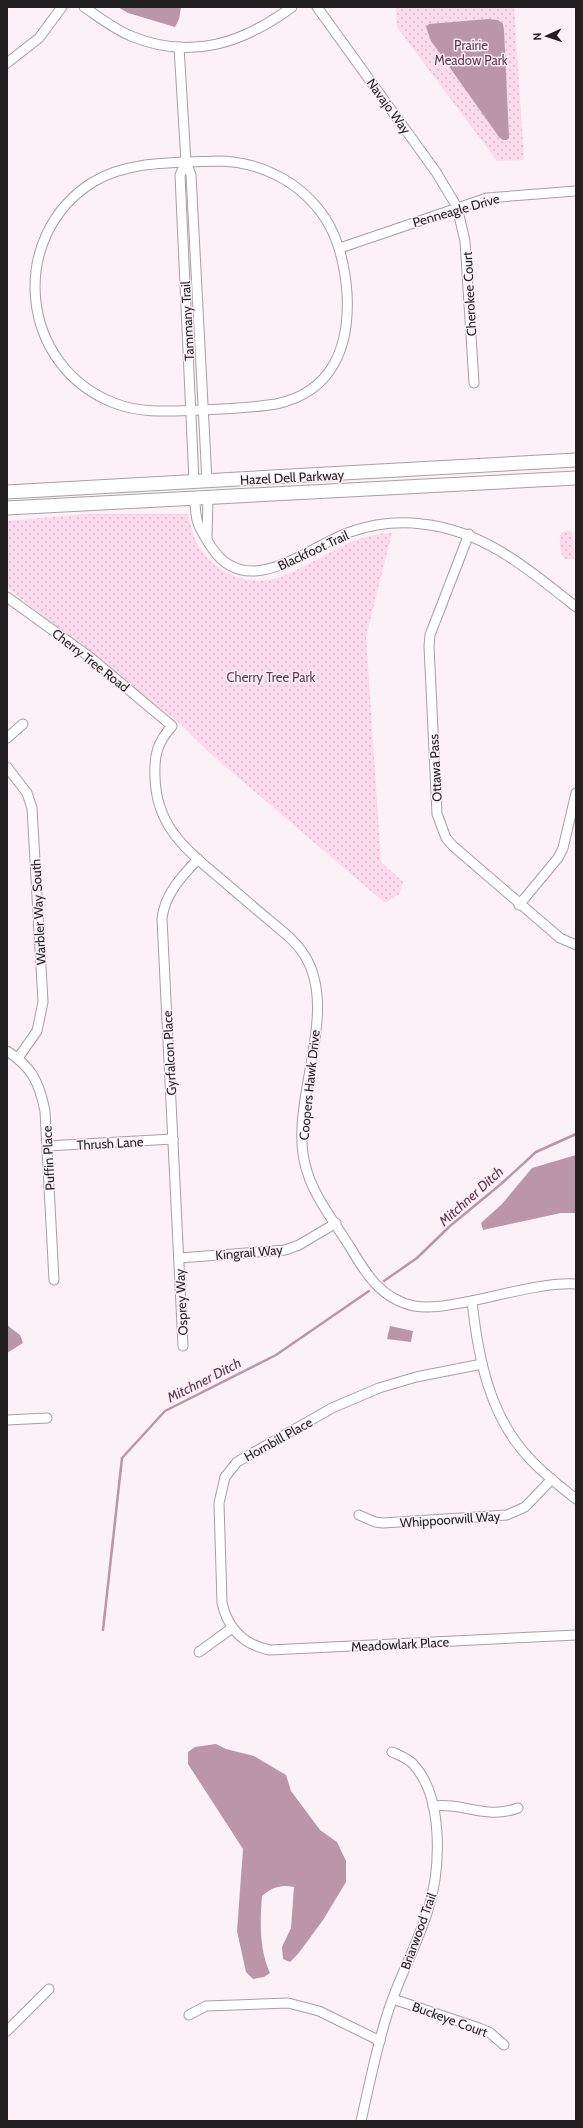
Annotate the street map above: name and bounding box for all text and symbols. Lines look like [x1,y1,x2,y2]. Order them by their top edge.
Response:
north arrow [527,16,567,56]
text: N [530,32,544,41]
park label: Prairie Meadow Park [434,37,508,68]
street label: Navajo Way [363,75,415,138]
street label: Penneagle Drive [411,190,502,230]
street label: Cherokee Court [459,251,479,337]
street label: Tammany Trail [177,281,197,361]
street label: Hazel Dell Parkway [239,466,345,488]
street label: Blackfoot Trail [275,527,351,573]
street label: Cherry Tree Road [49,625,133,695]
park label: Cherry Tree Park [227,669,316,685]
street label: Ottawa Pass [425,733,445,802]
street label: Warbler Way South [27,859,49,965]
street label: Gyrfalcon Place [159,1010,179,1096]
street label: Coopers Hawk Drive [295,1029,323,1141]
street label: Puffin Place [38,1125,58,1191]
street label: Thrush Lane [76,1133,144,1153]
water label: Mitchner Ditch [434,1162,507,1230]
street label: Kingrail Way [215,1241,284,1263]
street label: Osprey Way [171,1268,191,1336]
water label: Mitchner Ditch [163,1354,244,1407]
street label: Hornbill Place [241,1413,315,1464]
street label: Whippoorwill Way [399,1507,501,1530]
street label: Meadowlark Place [350,1633,450,1655]
street label: Briarwood Trail [397,1890,439,1972]
street label: Buckeye Court [410,1998,490,2040]

